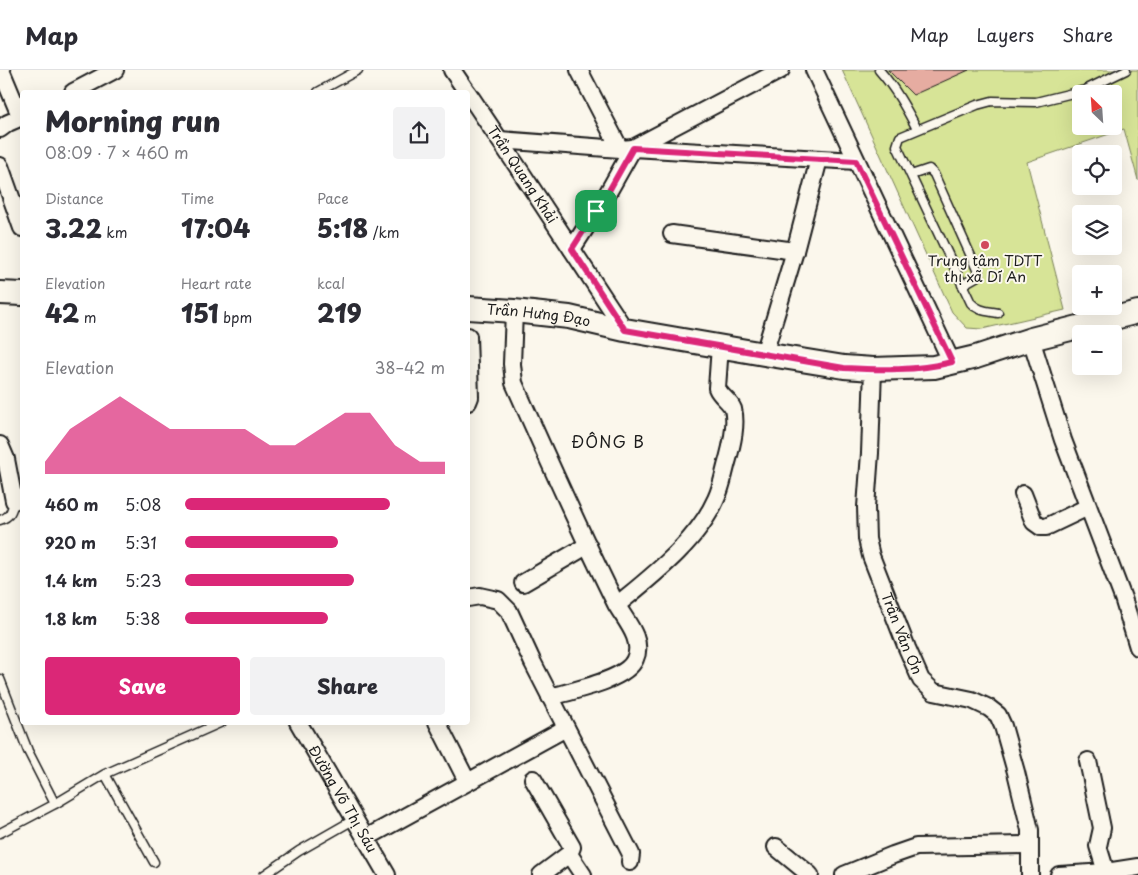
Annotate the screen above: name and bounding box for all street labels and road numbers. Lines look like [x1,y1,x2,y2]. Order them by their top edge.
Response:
street label: Trần Quang Khải [483,121,563,227]
street label: Trần Hưng Đạo [486,298,593,332]
street label: Trần Văn Ơn [876,589,928,678]
street label: Đường Võ Thị Sáu [304,741,383,856]

